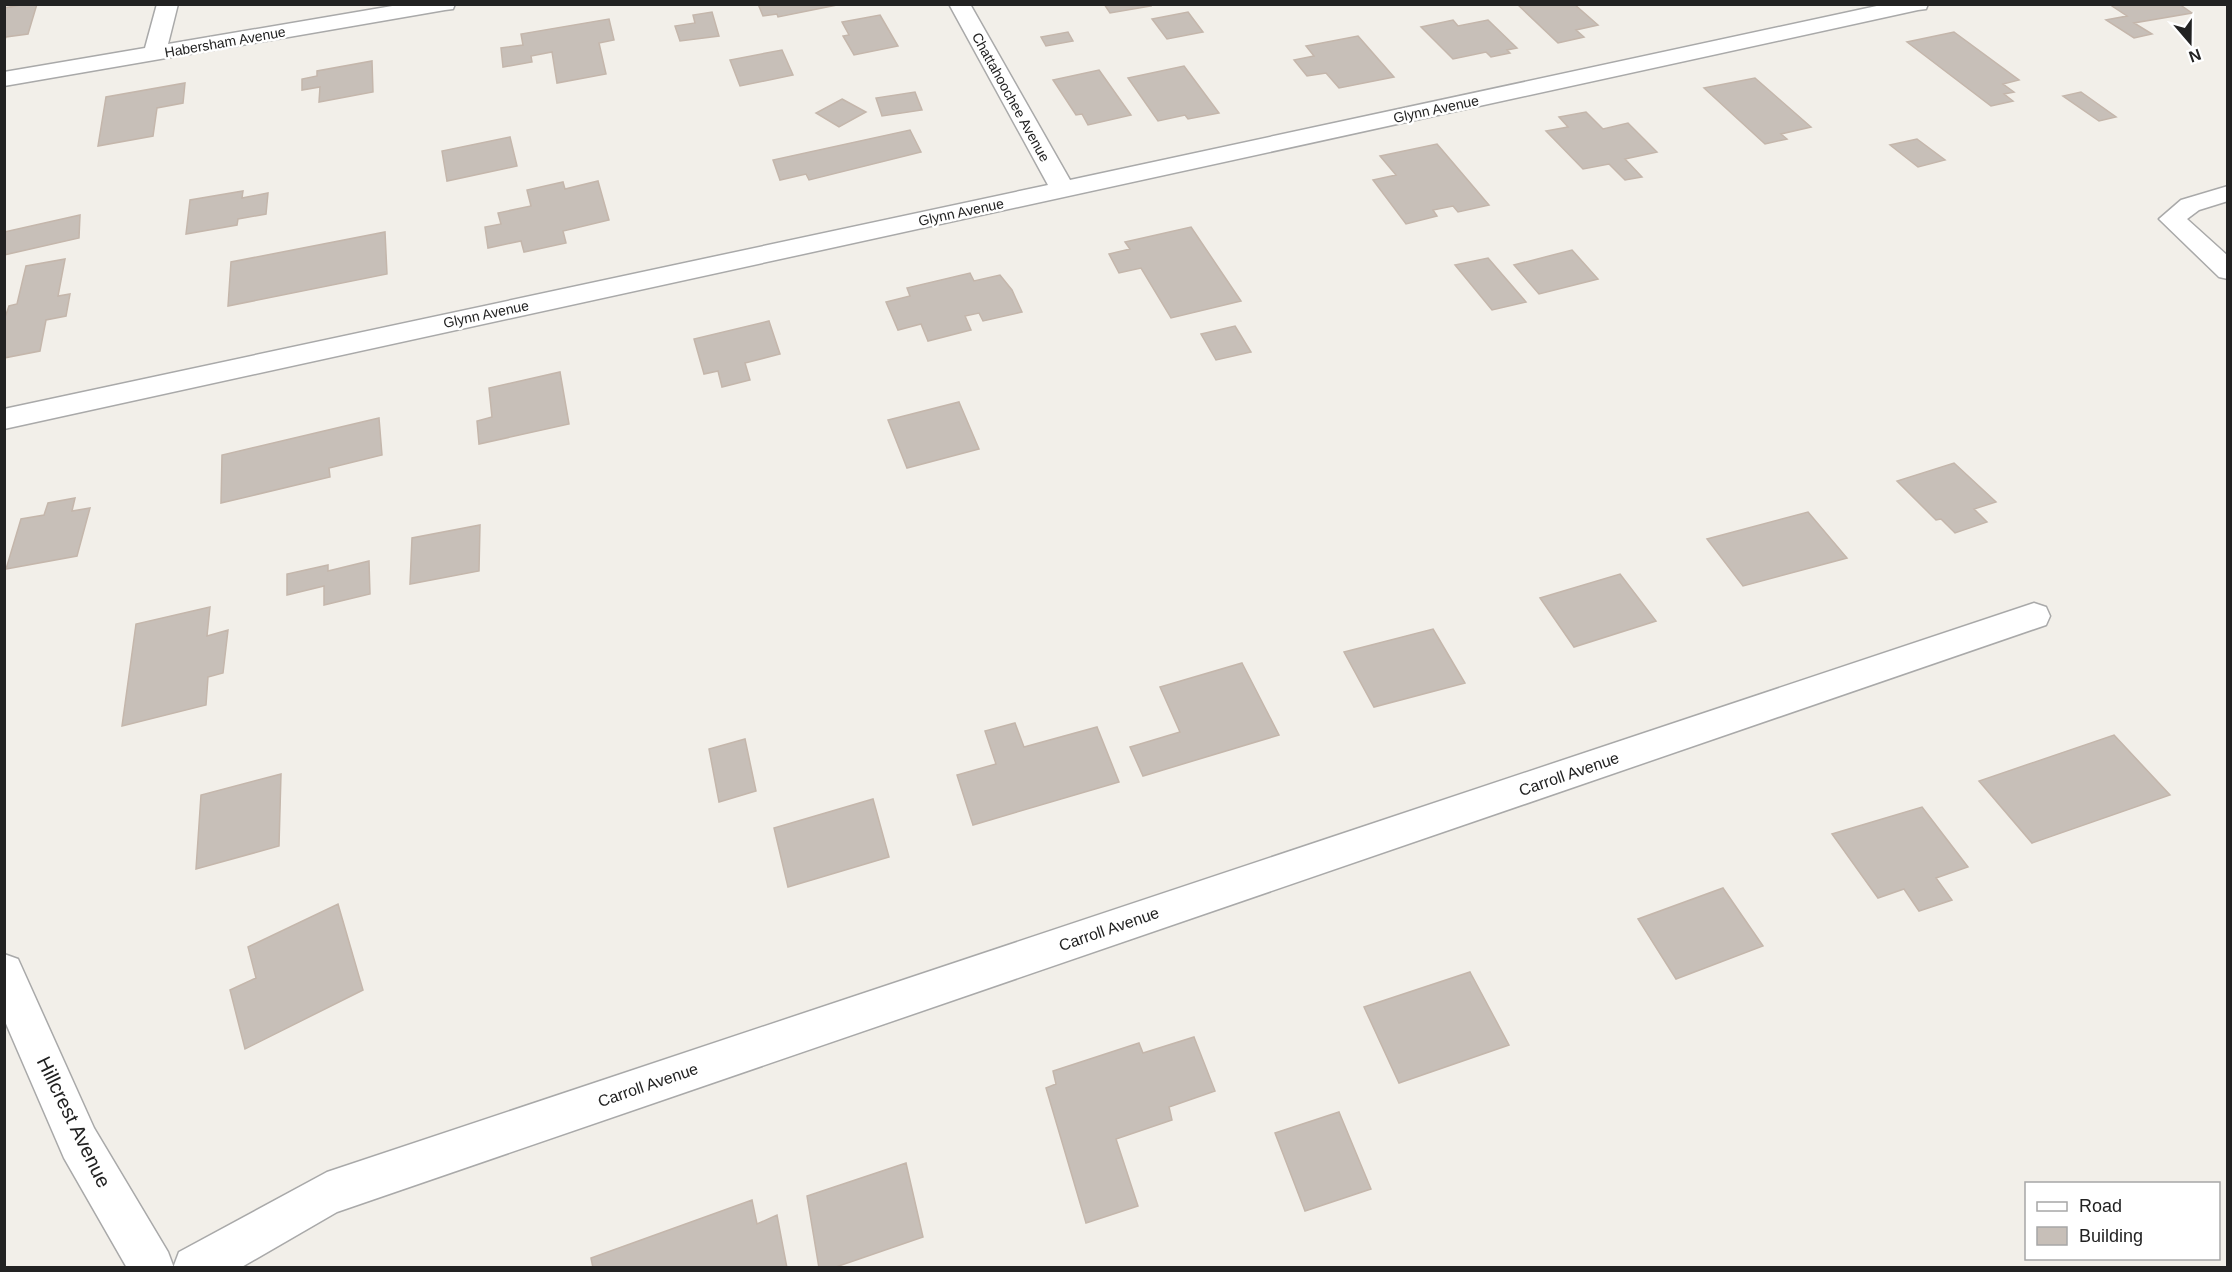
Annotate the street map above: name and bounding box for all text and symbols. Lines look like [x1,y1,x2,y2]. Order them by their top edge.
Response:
north arrow [2160,12,2220,72]
street label: Habersham Avenue [163,23,287,61]
street label: Chattahoochee Avenue [969,30,1053,165]
text: N [2187,46,2203,66]
street label: Glynn Avenue [1392,92,1480,126]
street label: Glynn Avenue [917,195,1005,229]
street label: Glynn Avenue [442,297,530,331]
street label: Carroll Avenue [1517,749,1621,799]
street label: Carroll Avenue [1057,904,1161,954]
street label: Hillcrest Avenue [33,1053,115,1191]
street label: Carroll Avenue [596,1060,700,1110]
legend [2025,1182,2220,1260]
text: Road [2079,1196,2122,1216]
text: Building [2079,1226,2143,1246]

